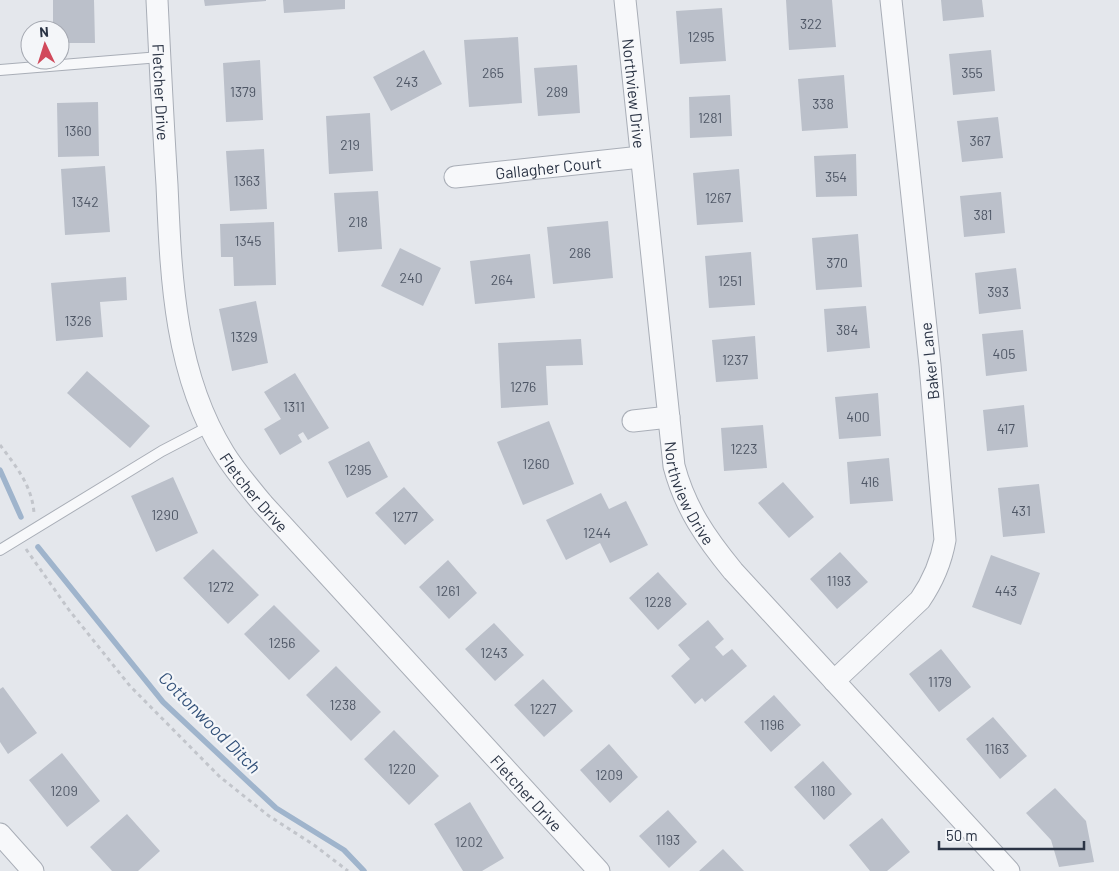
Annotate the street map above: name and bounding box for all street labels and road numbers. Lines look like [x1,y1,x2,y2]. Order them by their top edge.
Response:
street label: Northview Drive [620,38,650,149]
street label: Fletcher Drive [150,43,174,141]
street label: Gallagher Court [494,152,603,182]
street label: Baker Lane [915,321,943,401]
street label: Northview Drive [662,440,719,548]
street label: Fletcher Drive [217,449,293,535]
street label: Fletcher Drive [487,750,567,835]

